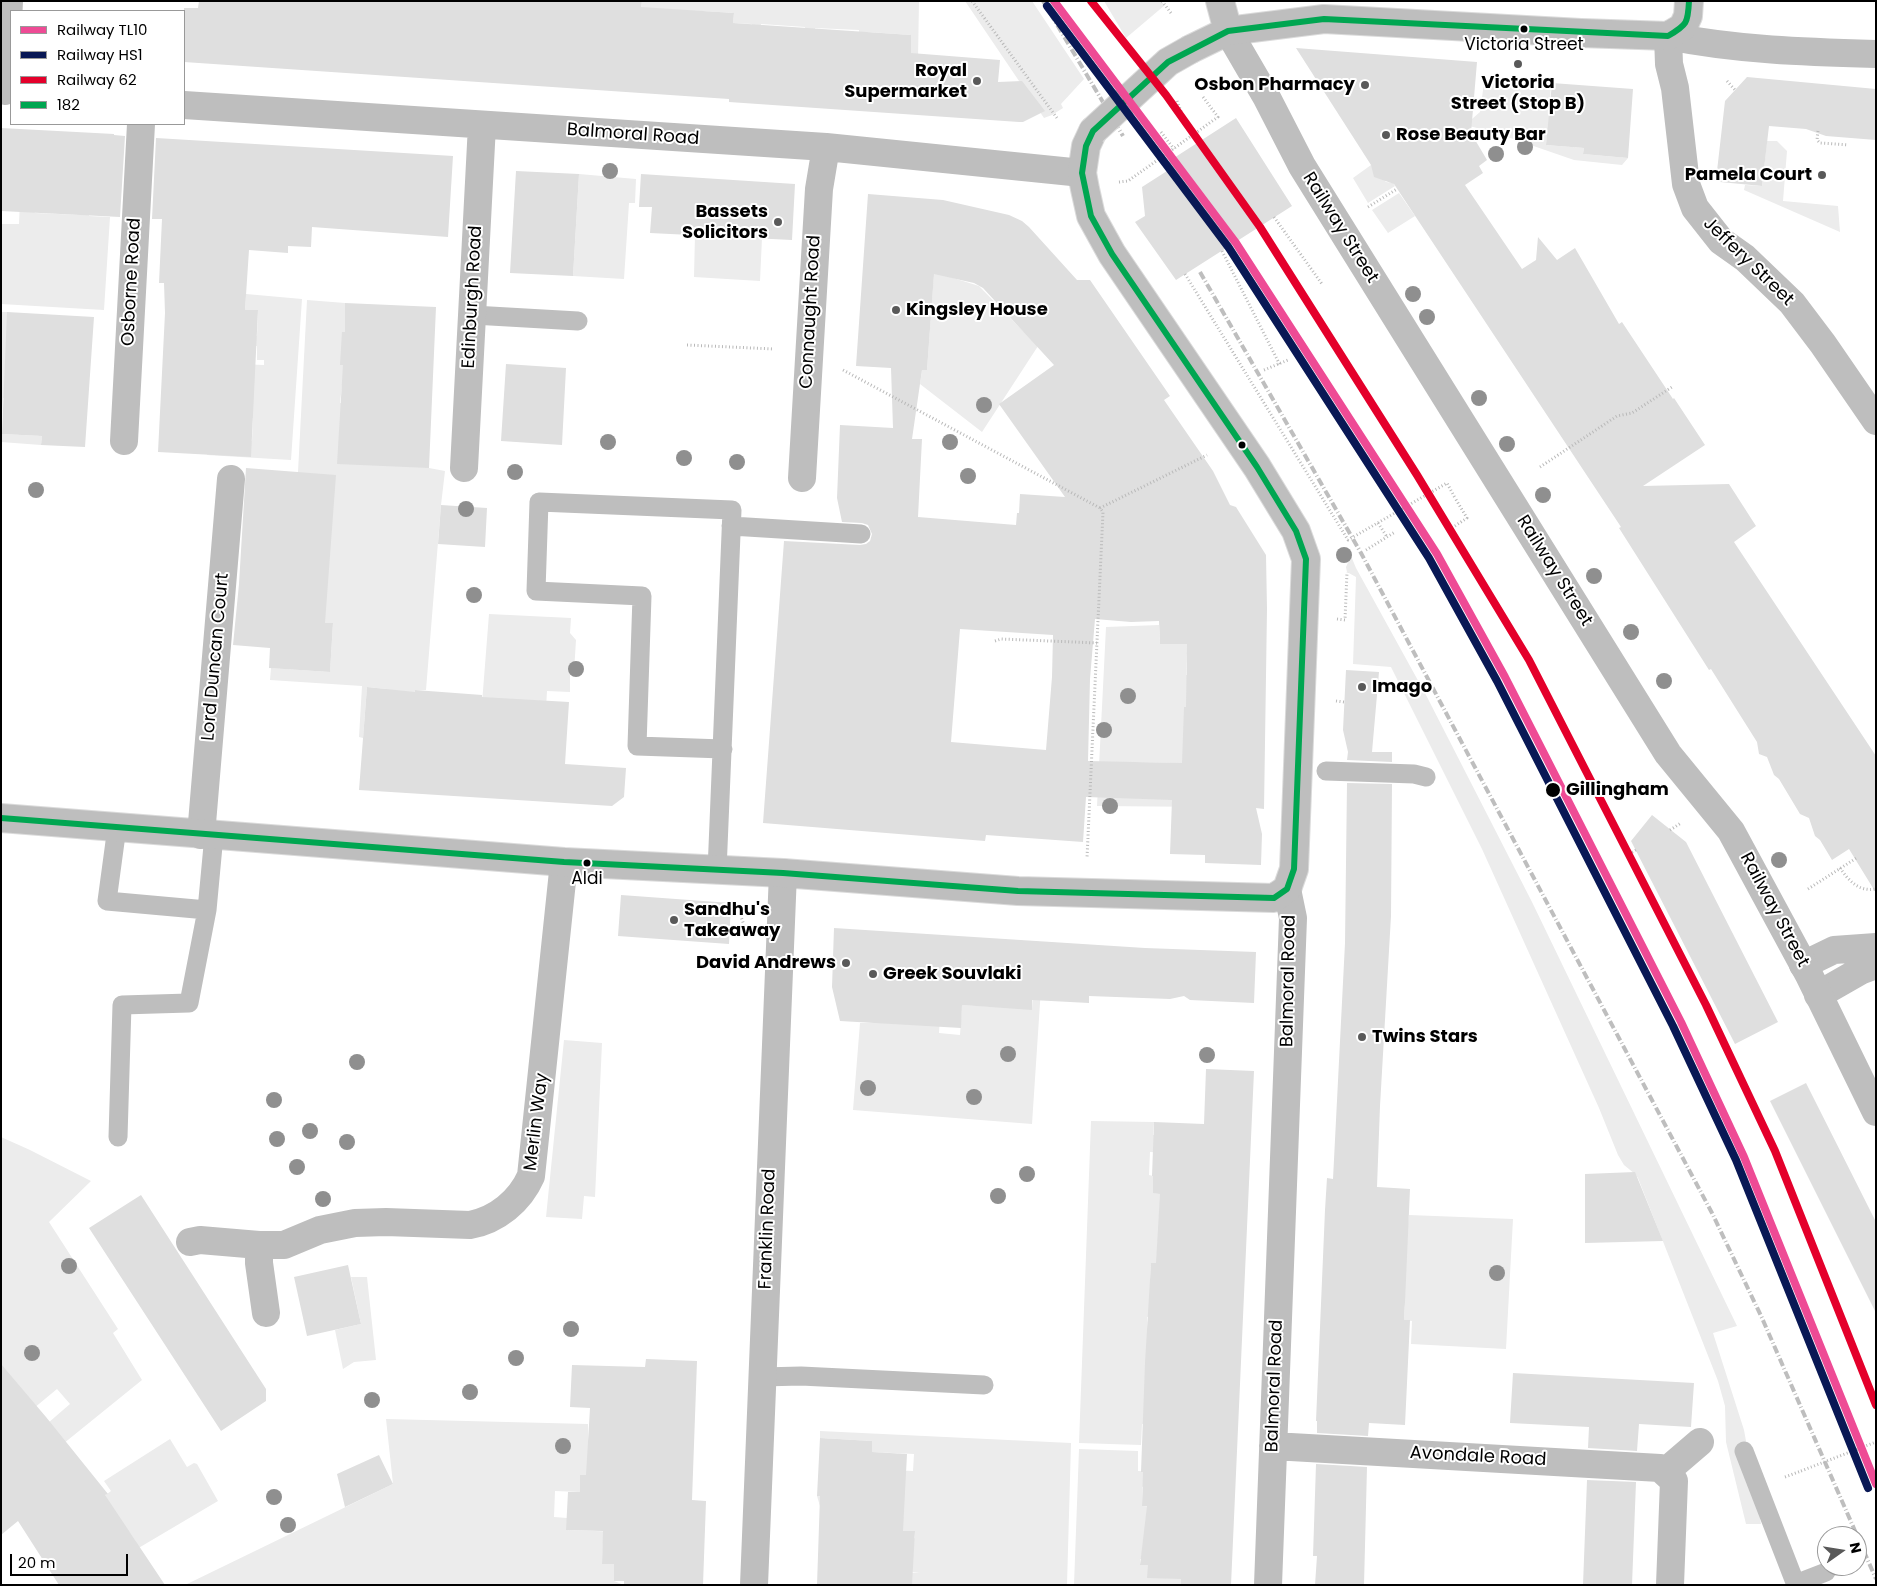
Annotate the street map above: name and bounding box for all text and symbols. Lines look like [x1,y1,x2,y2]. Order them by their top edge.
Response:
legend [10,10,185,125]
text: Railway TL10 [57,19,147,40]
marker: Victoria Street [1519,24,1529,34]
place label: Victoria Street [1464,36,1584,56]
text: Railway HS1 [57,44,143,65]
marker: Victoria Street (Stop B) [1512,58,1524,70]
place label: Royal Supermarket [844,60,967,102]
text: Railway 62 [57,69,137,90]
place label: Victoria Street (Stop B) [1451,72,1585,115]
place label: Osbon Pharmacy [1194,74,1355,96]
marker: Royal Supermarket [971,75,983,87]
marker: Osbon Pharmacy [1359,79,1371,91]
text: 182 [57,94,80,115]
street label: Balmoral Road [566,120,700,150]
place label: Rose Beauty Bar [1396,124,1546,146]
marker: Rose Beauty Bar [1380,129,1392,141]
place label: Pamela Court [1685,164,1812,186]
street label: Railway Street [1297,169,1383,287]
marker: Pamela Court [1816,169,1828,181]
place label: Bassets Solicitors [682,201,768,243]
street label: Jeffery Street [1698,213,1798,311]
marker: Bassets Solicitors [772,216,784,228]
street label: Osborne Road [118,217,146,347]
street label: Edinburgh Road [458,225,488,369]
street label: Connaught Road [796,235,826,389]
place label: Kingsley House [906,299,1048,321]
marker: Kingsley House [890,304,902,316]
unlabelled marker [1237,440,1247,450]
street label: Railway Street [1511,512,1597,630]
street label: Lord Duncan Court [198,572,234,742]
place label: Imago [1372,676,1432,698]
marker: Imago [1356,681,1368,693]
place label: Gillingham [1566,779,1669,801]
marker: Gillingham [1544,781,1562,799]
street label: Railway Street [1735,849,1813,971]
marker: Aldi [582,858,592,868]
place label: Aldi [571,870,603,890]
place label: Sandhu's Takeaway [684,899,780,942]
marker: Sandhu's Takeaway [668,914,680,926]
street label: Balmoral Road [1277,915,1301,1047]
place label: David Andrews [696,952,836,974]
marker: David Andrews [840,957,852,969]
place label: Greek Souvlaki [883,963,1021,985]
marker: Greek Souvlaki [867,968,879,980]
place label: Twins Stars [1372,1026,1478,1048]
marker: Twins Stars [1356,1031,1368,1043]
street label: Merlin Way [520,1072,554,1172]
street label: Franklin Road [755,1168,781,1290]
street label: Balmoral Road [1262,1319,1288,1453]
street label: Avondale Road [1409,1443,1547,1471]
north arrow [1817,1526,1867,1576]
text: N [1845,1540,1867,1555]
scale bar [12,1544,130,1576]
text: 20 m [18,1552,56,1573]

